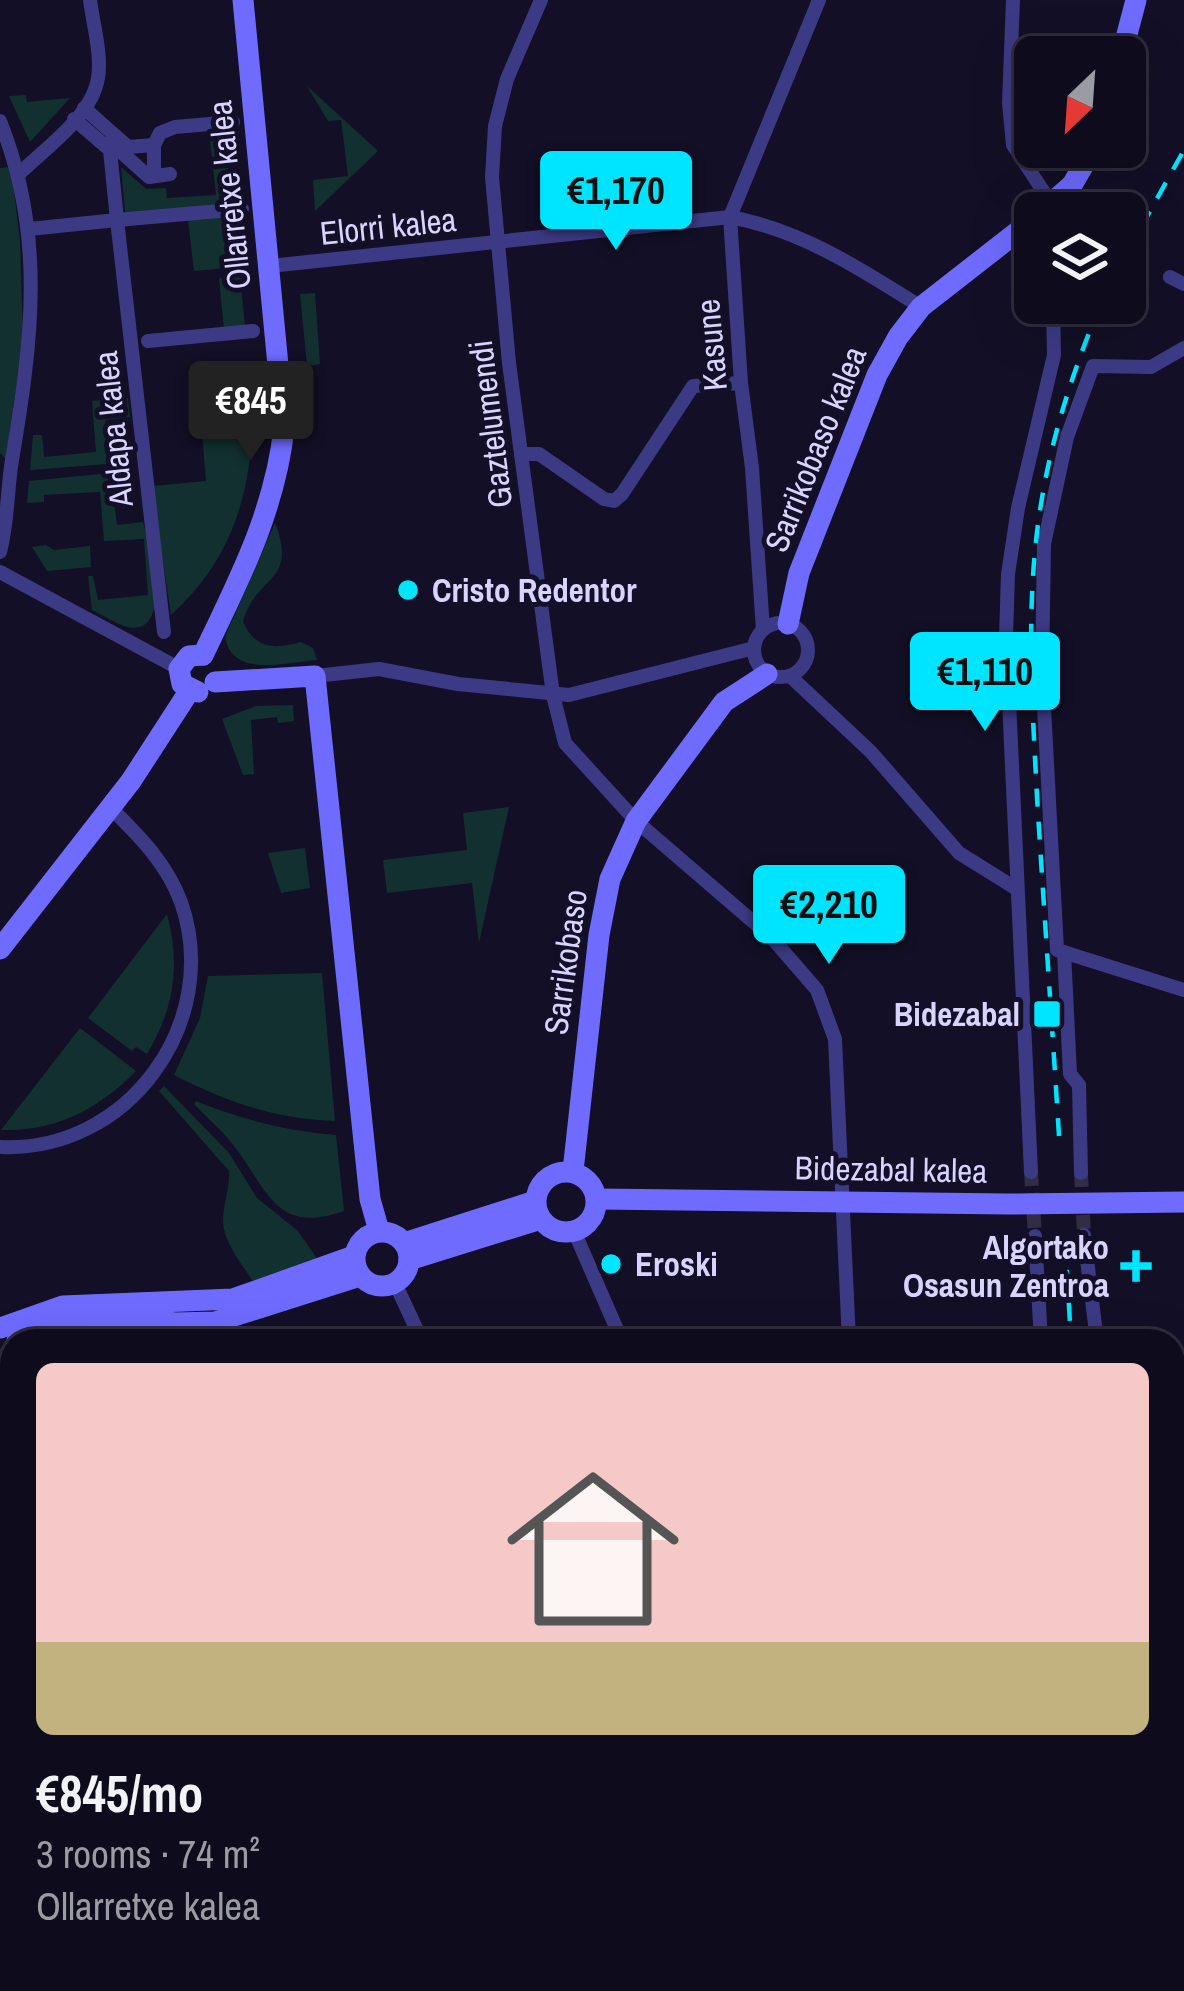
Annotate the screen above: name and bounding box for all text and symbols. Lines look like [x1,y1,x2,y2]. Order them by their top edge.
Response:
north arrow [1014,36,1146,168]
map controls [1014,36,1146,324]
street label: Ollarretxe kalea [197,98,261,292]
pin: €1,170 [518,151,714,253]
text: €1,170 [567,164,665,216]
button: layers [1014,192,1146,324]
street label: Elorri kalea [318,197,458,255]
street label: Kasune [685,297,737,393]
street label: Gaztelumendi [458,338,522,510]
street label: Sarrikobaso kalea [754,340,876,558]
street label: Aldapa kalea [83,349,143,510]
pin: €845 [180,361,322,463]
text: €845 [215,374,287,426]
place label: Cristo Redentor [432,568,637,612]
marker: Cristo Redentor [395,577,421,603]
pin: €1,110 [887,632,1083,734]
text: €1,110 [937,645,1033,697]
pin: €2,210 [731,865,927,967]
text: €2,210 [780,878,878,930]
street label: Sarrikobaso [533,887,597,1037]
place label: Bidezabal [894,992,1020,1036]
marker: Bidezabal [1031,998,1063,1030]
street label: Bidezabal kalea [794,1145,988,1193]
place label: Algortako Osasun Zentroa [903,1225,1109,1307]
place label: Eroski [635,1242,718,1286]
marker: Algortako Osasun Zentroa [1120,1250,1152,1282]
marker: Eroski [598,1251,624,1277]
icon: home [485,1441,701,1657]
text: €845/mo [36,1759,203,1828]
text: 3 rooms · 74 m² [36,1828,260,1880]
text: Ollarretxe kalea [36,1880,260,1932]

